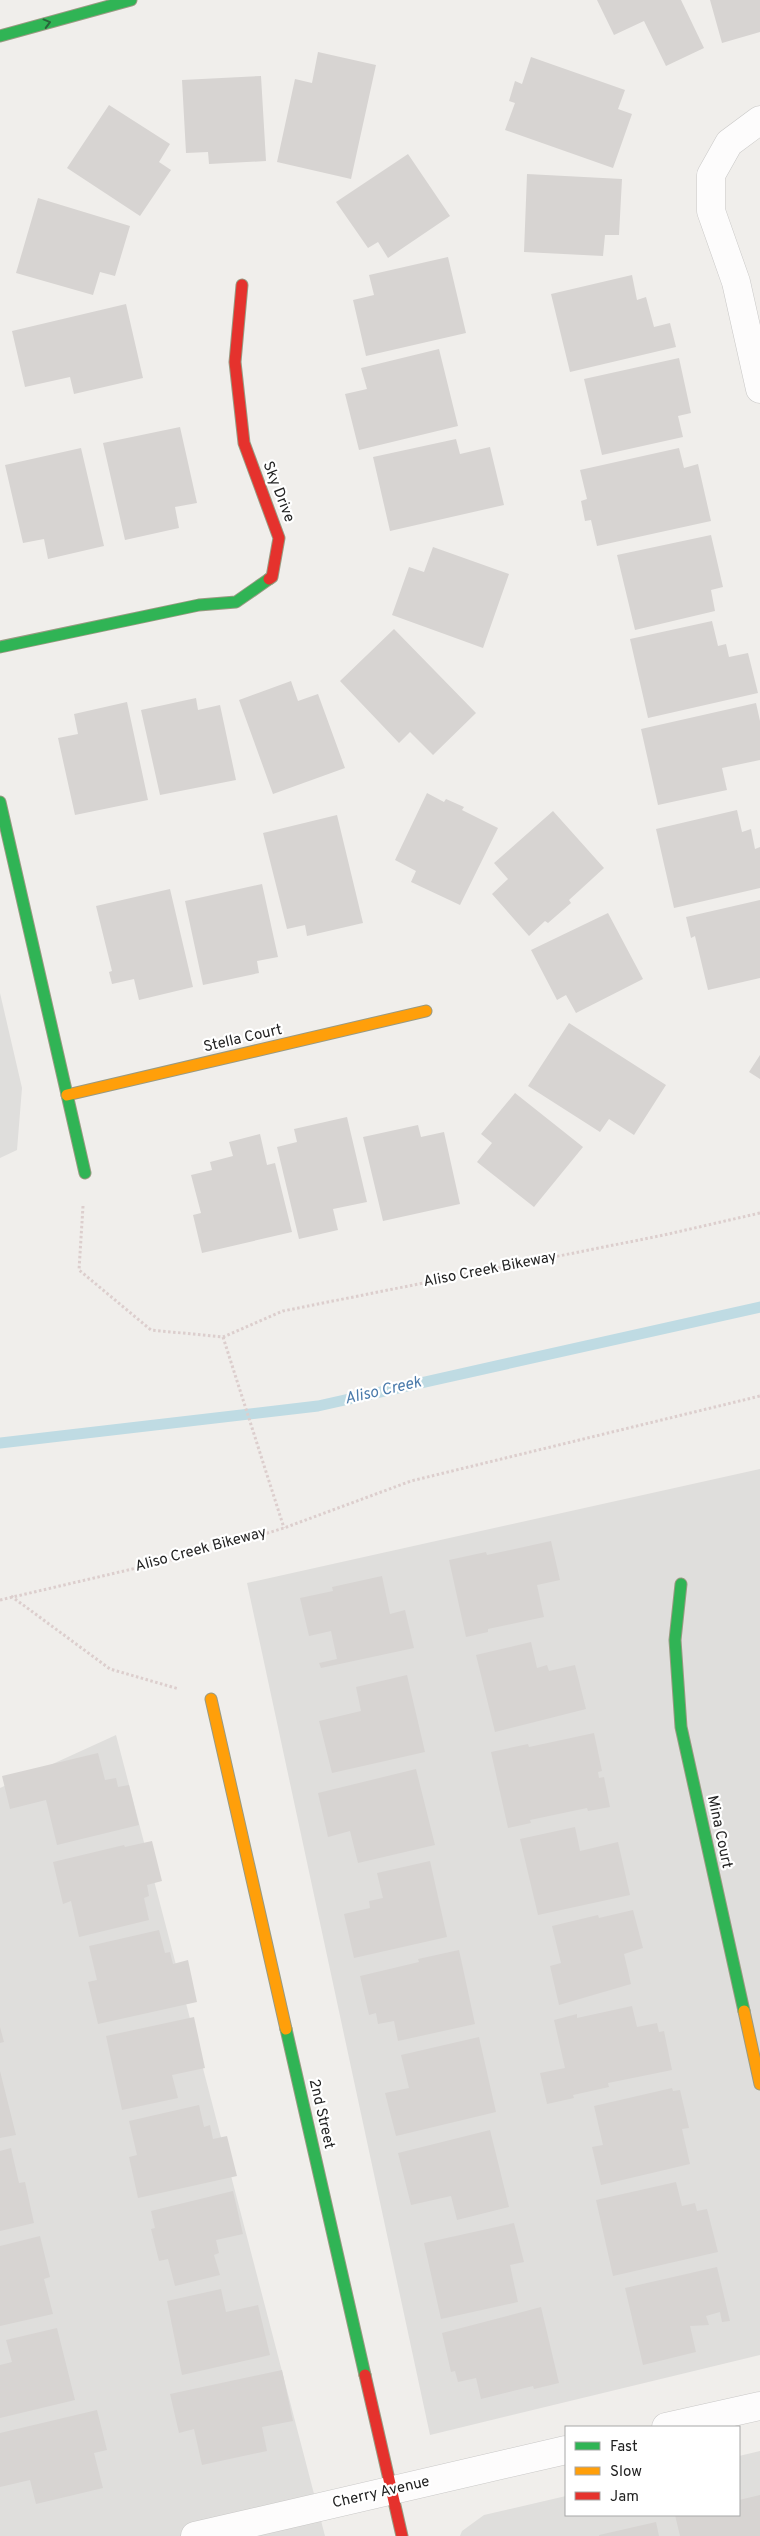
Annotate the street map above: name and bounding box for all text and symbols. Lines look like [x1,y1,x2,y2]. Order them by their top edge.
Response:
one-way arrow [43,18,51,29]
street label: Sky Drive [258,459,298,525]
street label: Stella Court [202,1021,284,1057]
street label: Aliso Creek Bikeway [422,1248,558,1292]
water label: Aliso Creek [343,1372,424,1409]
street label: Aliso Creek Bikeway [133,1523,269,1577]
street label: Mina Court [702,1794,736,1870]
street label: 2nd Street [304,2077,338,2151]
legend [565,2426,740,2516]
text: Fast [610,2438,638,2457]
text: Slow [610,2463,642,2482]
street label: Cherry Avenue [330,2473,432,2513]
text: Jam [610,2488,639,2507]

